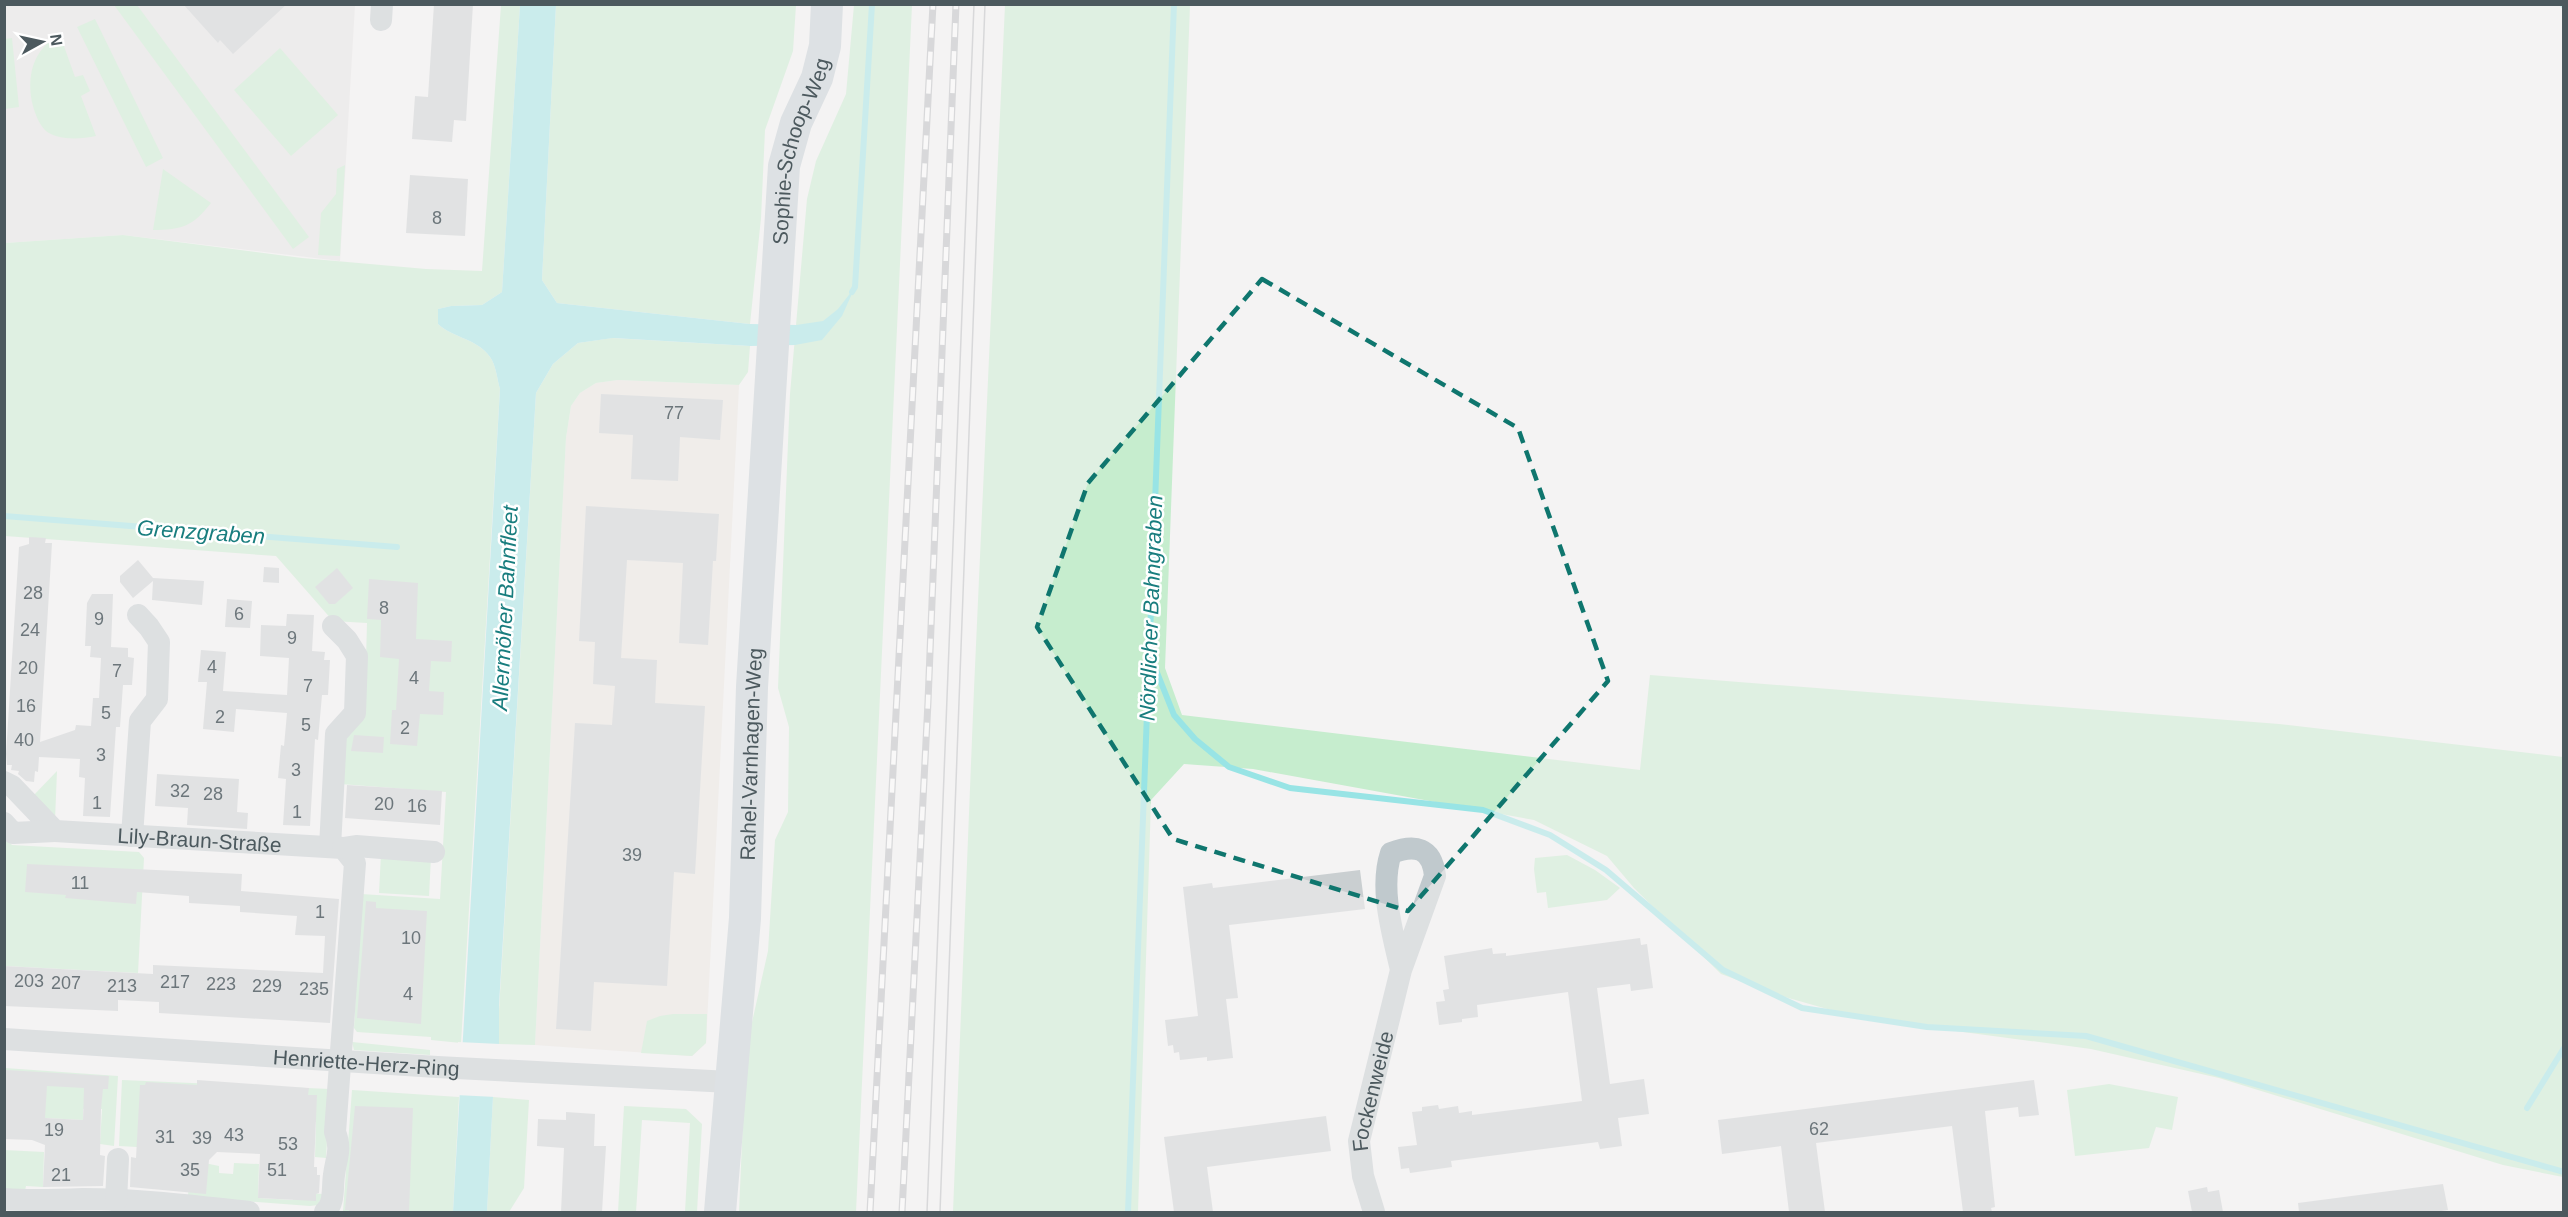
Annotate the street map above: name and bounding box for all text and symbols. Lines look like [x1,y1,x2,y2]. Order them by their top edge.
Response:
north arrow [12,12,72,72]
text: N [47,33,66,47]
street label: Sophie-Schoop-Weg [768,56,833,245]
house number: 8 [432,208,442,228]
house number: 77 [664,403,684,423]
water label: Nördlicher Bahngraben [1135,494,1167,722]
water label: Allermöher Bahnfleet [487,504,523,713]
water label: Grenzgraben [136,515,266,549]
house number: 28 [23,583,43,603]
house number: 8 [379,598,389,618]
house number: 6 [234,604,244,624]
house number: 9 [94,609,104,629]
house number: 24 [20,620,40,640]
house number: 9 [287,628,297,648]
street label: Rahel-Varnhagen-Weg [735,647,766,861]
house number: 4 [207,657,217,677]
house number: 20 [18,658,38,678]
house number: 7 [112,661,122,681]
house number: 4 [409,668,419,688]
house number: 7 [303,676,313,696]
house number: 16 [16,696,36,716]
house number: 5 [101,703,111,723]
house number: 2 [215,707,225,727]
house number: 5 [301,715,311,735]
house number: 2 [400,718,410,738]
house number: 40 [14,730,34,750]
house number: 3 [96,745,106,765]
house number: 3 [291,760,301,780]
house number: 32 [170,781,190,801]
house number: 28 [203,784,223,804]
house number: 1 [92,793,102,813]
house number: 20 [374,794,394,814]
house number: 16 [407,796,427,816]
house number: 1 [292,802,302,822]
street label: Lily-Braun-Straße [117,823,282,856]
house number: 39 [622,845,642,865]
house number: 11 [71,873,89,893]
house number: 1 [315,902,325,922]
house number: 10 [401,928,421,948]
house number: 203 [14,971,44,991]
house number: 217 [160,972,190,992]
house number: 207 [51,973,81,993]
house number: 223 [206,974,236,994]
house number: 213 [107,976,137,996]
house number: 229 [252,976,282,996]
house number: 235 [299,979,329,999]
house number: 4 [403,984,413,1004]
street label: Fockenweide [1347,1028,1397,1153]
street label: Henriette-Herz-Ring [272,1045,460,1080]
house number: 62 [1809,1119,1829,1139]
house number: 19 [44,1120,64,1140]
house number: 43 [224,1125,244,1145]
house number: 31 [155,1127,175,1147]
house number: 39 [192,1128,212,1148]
house number: 53 [278,1134,298,1154]
house number: 35 [180,1160,200,1180]
house number: 51 [267,1160,287,1180]
house number: 21 [51,1165,71,1185]

